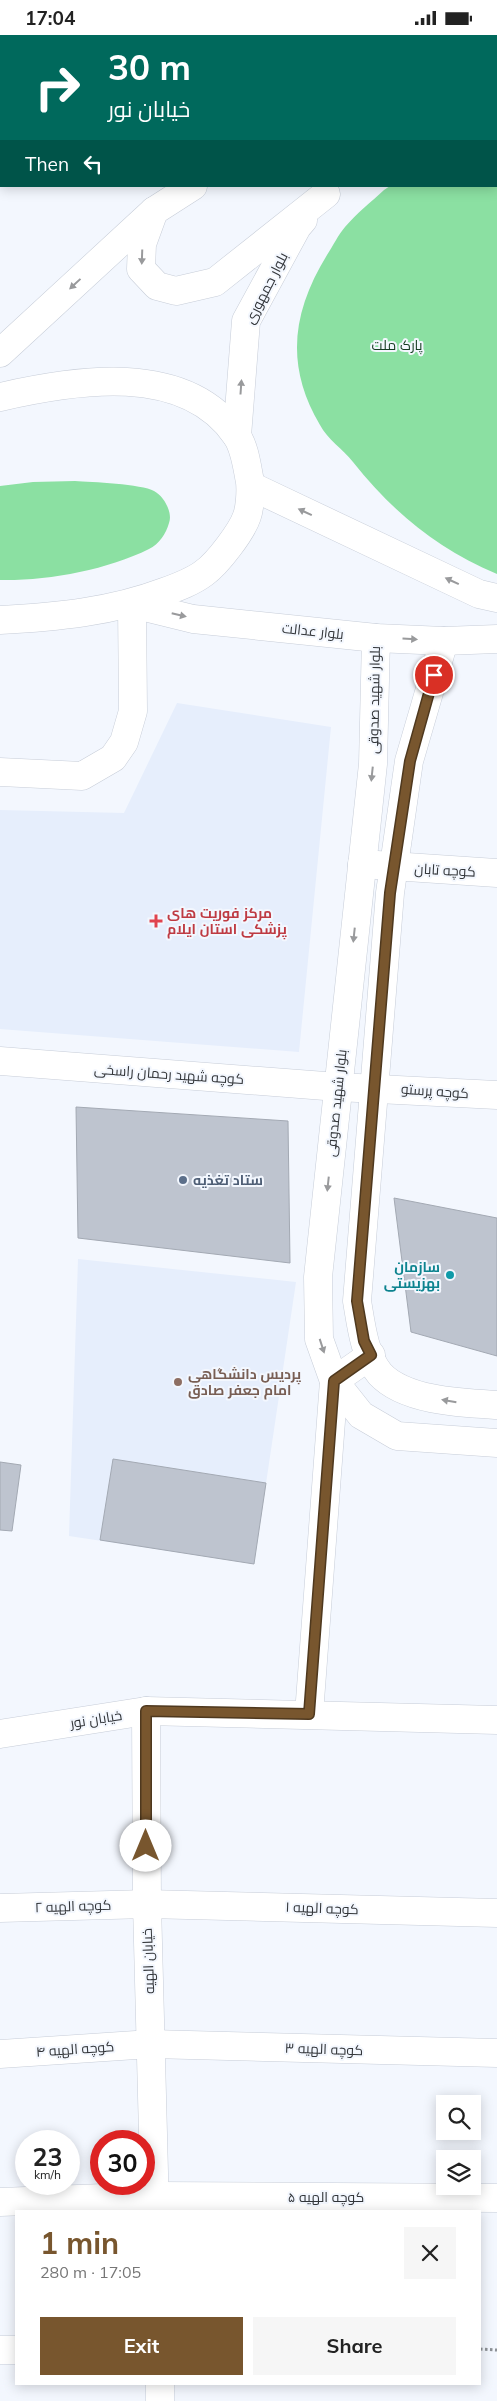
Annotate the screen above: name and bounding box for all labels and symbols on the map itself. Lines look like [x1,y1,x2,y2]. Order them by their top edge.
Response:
one-way arrow [137,249,145,265]
street label: بلوار جمهوری [240,249,292,327]
one-way arrow [69,278,81,290]
park label: پارک ملت [372,336,423,355]
one-way arrow [237,379,245,395]
one-way arrow [298,507,312,515]
one-way arrow [445,577,459,585]
one-way arrow [172,611,187,619]
street label: بلوار عدالت [281,619,345,643]
one-way arrow [403,636,419,644]
street label: بلوار شهید صدوقی [364,646,384,754]
pin [413,654,455,696]
one-way arrow [368,766,376,782]
street label: کوچه تابان [414,859,476,882]
place label: مرکز فوریت های پزشکی استان ایلام [167,904,287,940]
marker: مرکز فوریت های پزشکی استان ایلام [149,914,163,928]
one-way arrow [350,928,358,944]
street label: بلوار شهید صدوقی [321,1048,351,1158]
street label: کوچه شهید رحمان راسخی [93,1060,245,1089]
street label: کوچه پرستو [400,1080,470,1103]
place label: ستاد تغذیه [193,1171,263,1189]
marker: ستاد تغذیه [177,1174,189,1186]
one-way arrow [324,1176,332,1192]
place label: سازمان بهزیستی [384,1258,440,1292]
marker: سازمان بهزیستی [444,1269,456,1281]
one-way arrow [318,1338,326,1353]
place label: پردیس دانشگاهی امام جعفر صادق [188,1365,301,1400]
marker: پردیس دانشگاهی امام جعفر صادق [172,1376,184,1388]
one-way arrow [440,1396,456,1404]
street label: خیابان نور [68,1706,123,1732]
position arrow [119,1819,171,1871]
street label: کوچه الهیه ۲ [34,1896,112,1917]
street label: کوچه الهیه ۱ [285,1898,359,1919]
street label: خیابان الهیه [138,1928,158,1994]
street label: کوچه الهیه ۴ [35,2037,115,2062]
street label: کوچه الهیه ۳ [284,2039,364,2060]
speed limit sign: 30 [90,2130,155,2195]
street label: کوچه الهیه ۵ [288,2188,364,2207]

